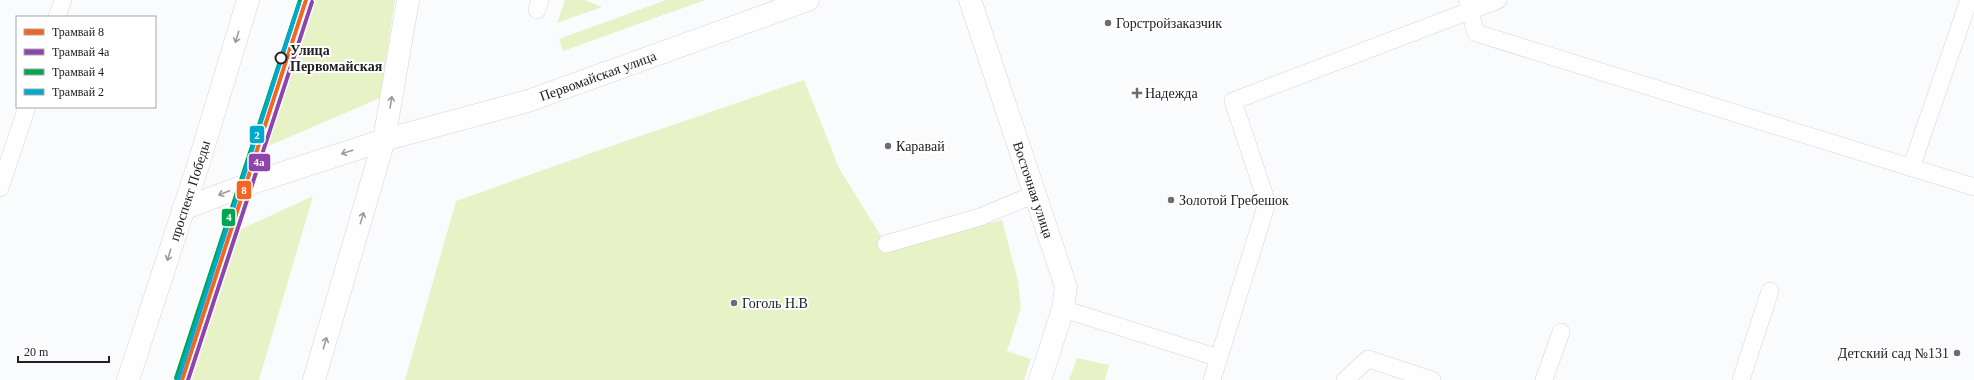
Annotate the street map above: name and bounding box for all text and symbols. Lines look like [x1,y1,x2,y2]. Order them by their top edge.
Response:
legend [16,16,156,108]
place label: Горстройзаказчик [1116,16,1222,31]
marker: Горстройзаказчик [1103,18,1113,28]
text: Трамвай 8 [52,25,104,39]
one-way arrow [233,31,240,44]
place label: Улица Первомайская [290,43,383,74]
text: Трамвай 4а [52,45,110,59]
street label: Первомайская улица [538,48,659,104]
marker: Улица Первомайская [274,51,288,65]
text: Трамвай 4 [52,65,104,79]
text: Трамвай 2 [52,85,104,99]
place label: Надежда [1145,86,1198,101]
marker: Надежда [1132,88,1142,98]
one-way arrow [387,96,395,109]
line badge: 2 [249,125,265,144]
text: 2 [254,129,260,141]
street label: проспект Победы [166,138,213,243]
place label: Каравай [896,139,945,154]
street label: Восточная улица [1010,139,1057,241]
marker: Каравай [883,141,893,151]
one-way arrow [341,149,354,156]
line badge: 4а [248,153,271,172]
text: 4а [254,156,265,168]
line badge: 8 [236,180,252,200]
text: 8 [241,184,247,196]
one-way arrow [218,189,230,197]
place label: Золотой Гребешок [1179,193,1289,208]
marker: Золотой Гребешок [1166,195,1176,205]
line badge: 4 [221,208,236,227]
text: 4 [226,211,232,223]
one-way arrow [359,212,366,225]
one-way arrow [165,248,172,261]
place label: Гоголь Н.В [742,296,808,311]
marker: Гоголь Н.В [729,298,739,308]
one-way arrow [322,336,329,349]
scale bar [18,338,109,364]
text: 20 m [24,345,49,359]
place label: Детский сад №131 [1838,346,1949,361]
marker: Детский сад №131 [1952,348,1962,358]

